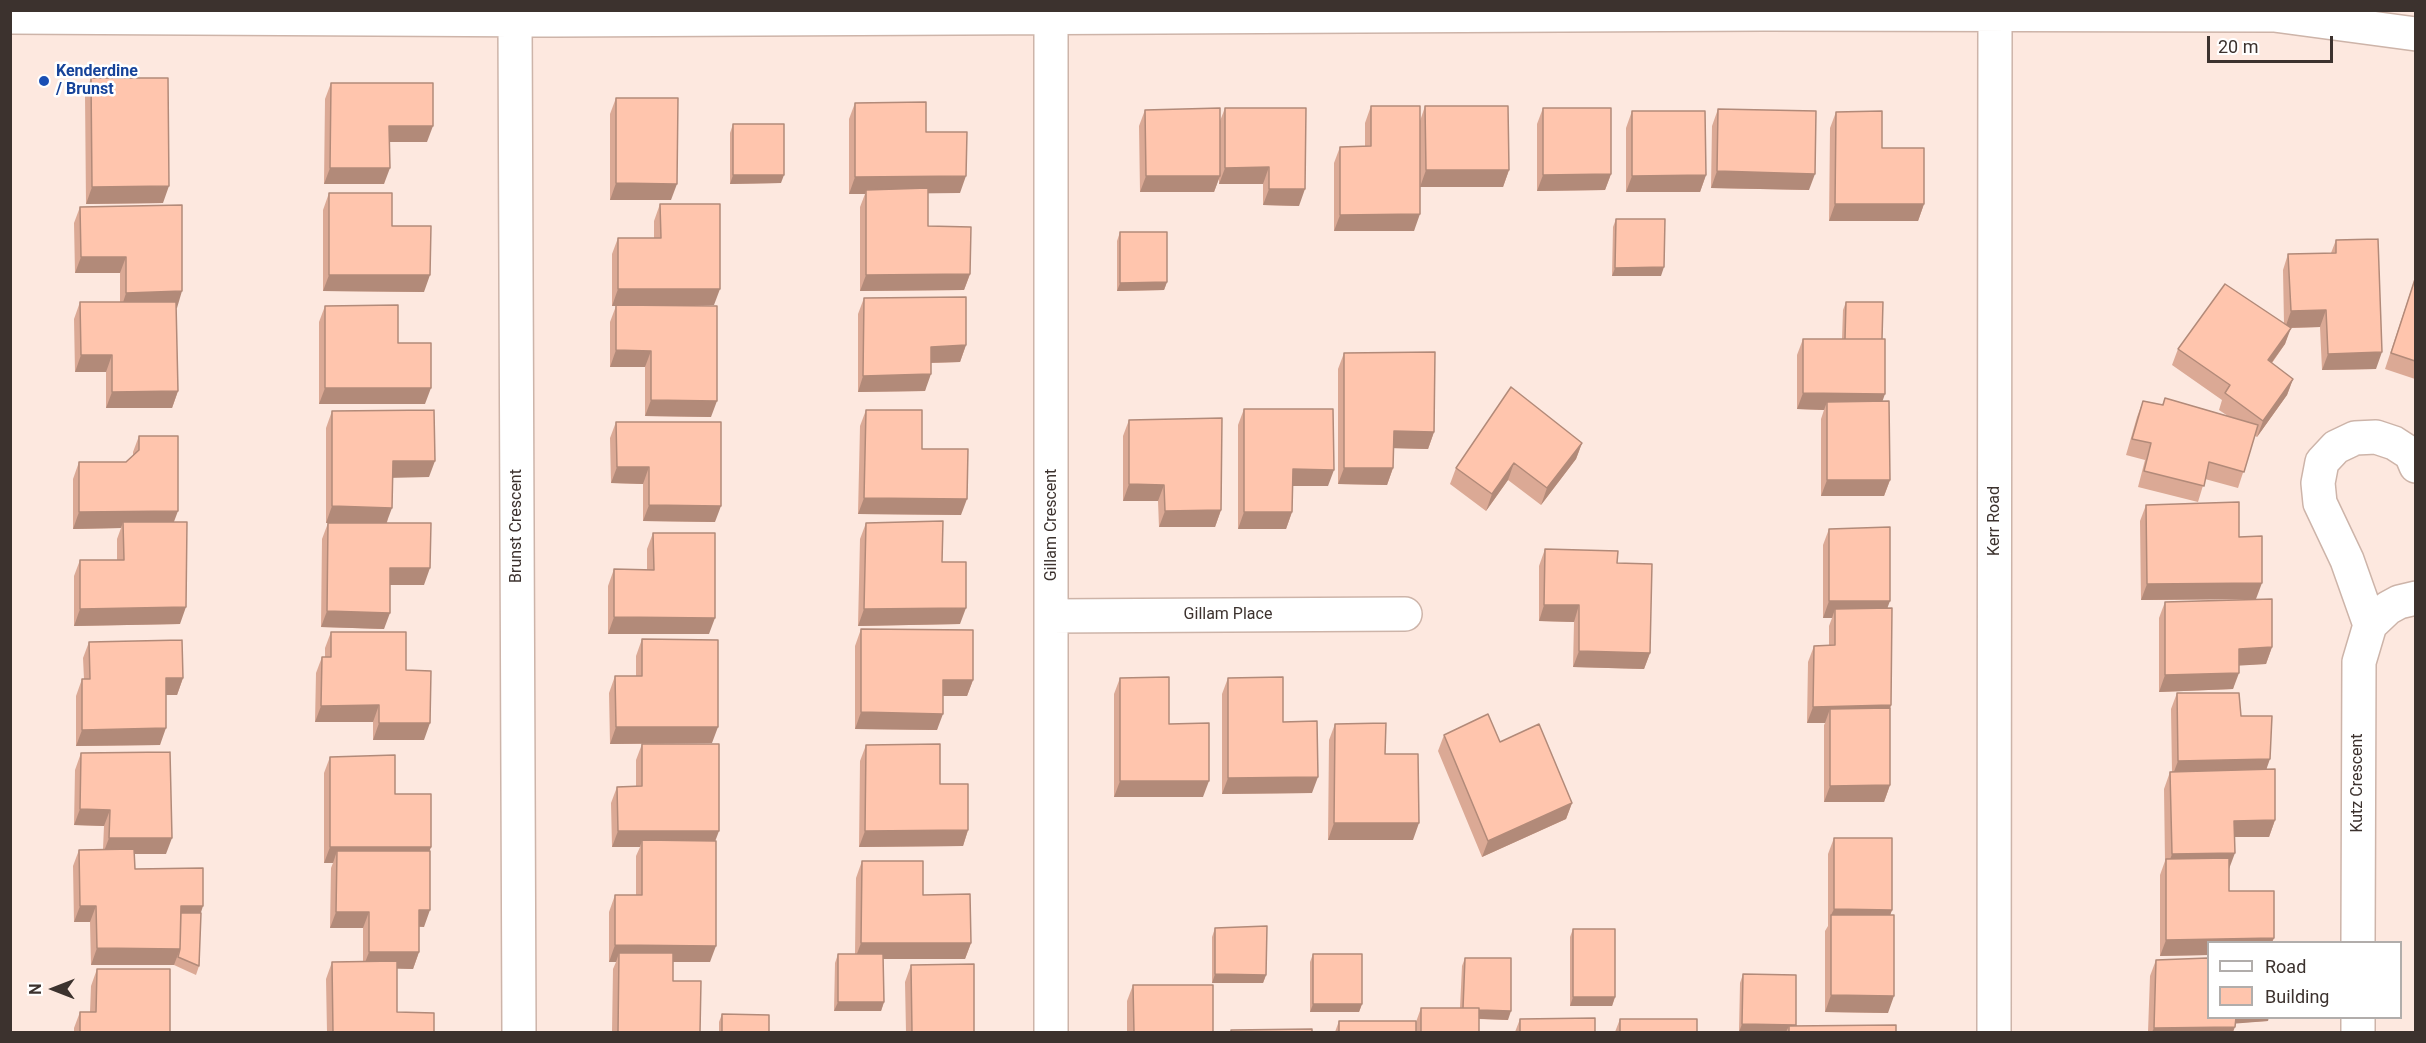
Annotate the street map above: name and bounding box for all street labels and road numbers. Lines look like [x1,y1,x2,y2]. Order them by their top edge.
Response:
street label: Brunst Crescent [507,469,527,583]
street label: Gillam Crescent [1042,469,1062,581]
street label: Kerr Road [1985,486,2005,556]
street label: Gillam Place [1184,605,1272,625]
street label: Kutz Crescent [2348,733,2368,833]

